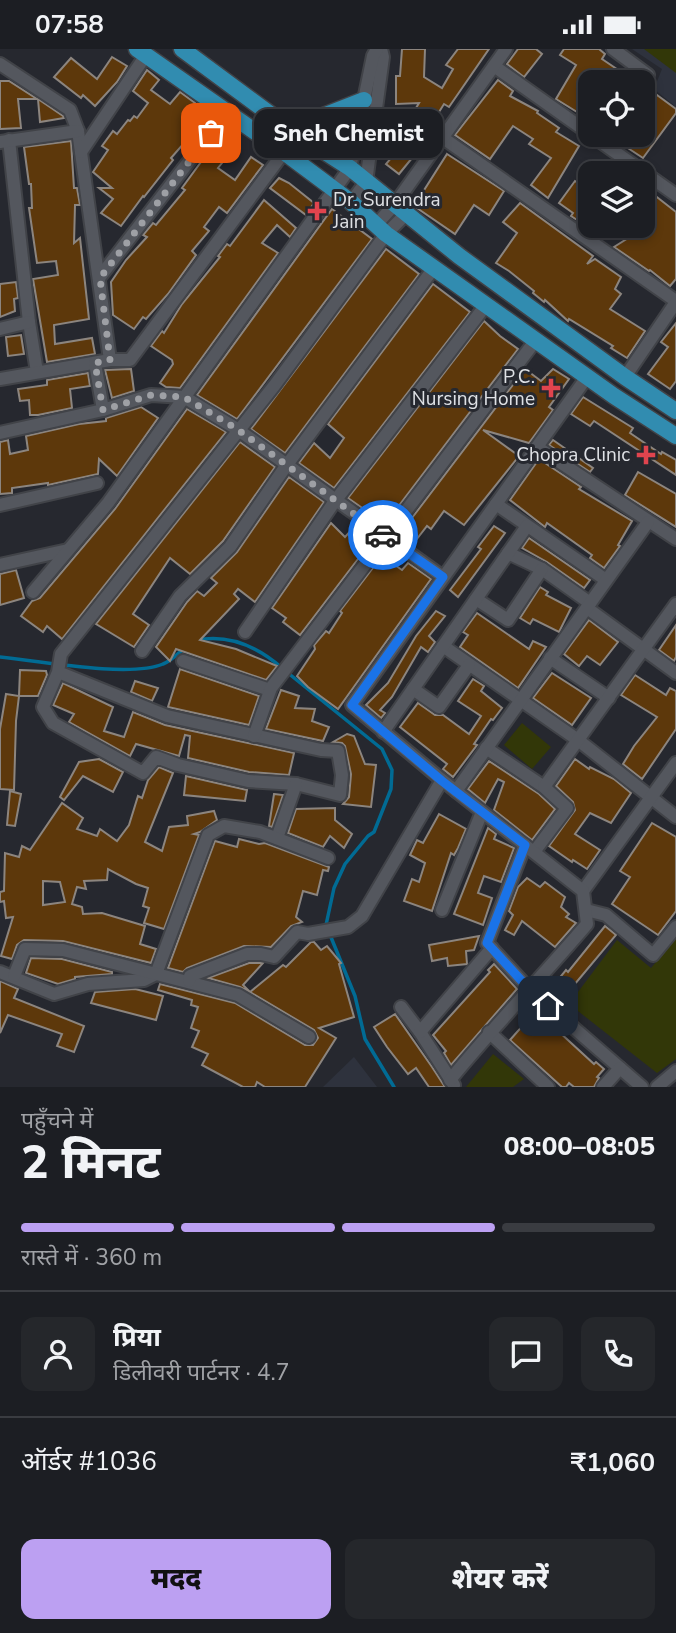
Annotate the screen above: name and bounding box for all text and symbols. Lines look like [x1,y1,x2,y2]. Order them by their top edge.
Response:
text: 07:58 [35,7,104,42]
map controls [578,70,655,238]
button: locate [578,70,655,147]
pin [181,103,241,163]
callout: Sneh Chemist [253,109,442,157]
icon: bag [192,114,230,152]
text: Sneh Chemist [273,118,424,149]
button: layers [578,161,655,238]
place label: Dr. Surendra Jain [332,187,441,235]
marker: Dr. Surendra Jain [307,201,327,221]
place label: P.C. Nursing Home [412,364,535,412]
marker: P.C. Nursing Home [541,378,561,398]
place label: Chopra Clinic [516,442,630,468]
marker: Chopra Clinic [636,445,656,465]
courier [348,500,418,570]
icon: car [364,516,402,554]
pin [518,976,578,1036]
icon: home [529,987,567,1025]
text: पहुँचने में [21,1105,93,1136]
text: 08:00–08:05 [504,1129,655,1164]
text: 2 मिनट [21,1131,160,1194]
text: रास्ते में · 360 m [21,1242,162,1273]
button: person [21,1317,95,1391]
button: chat [489,1317,563,1391]
button: phone [581,1317,655,1391]
text: प्रिया [113,1320,161,1355]
text: डिलीवरी पार्टनर · 4.7 [113,1357,290,1388]
text: ऑर्डर #1036 [21,1444,157,1479]
text: ₹1,060 [571,1445,655,1480]
button: मदद [21,1539,331,1619]
button: शेयर करें [345,1539,655,1619]

